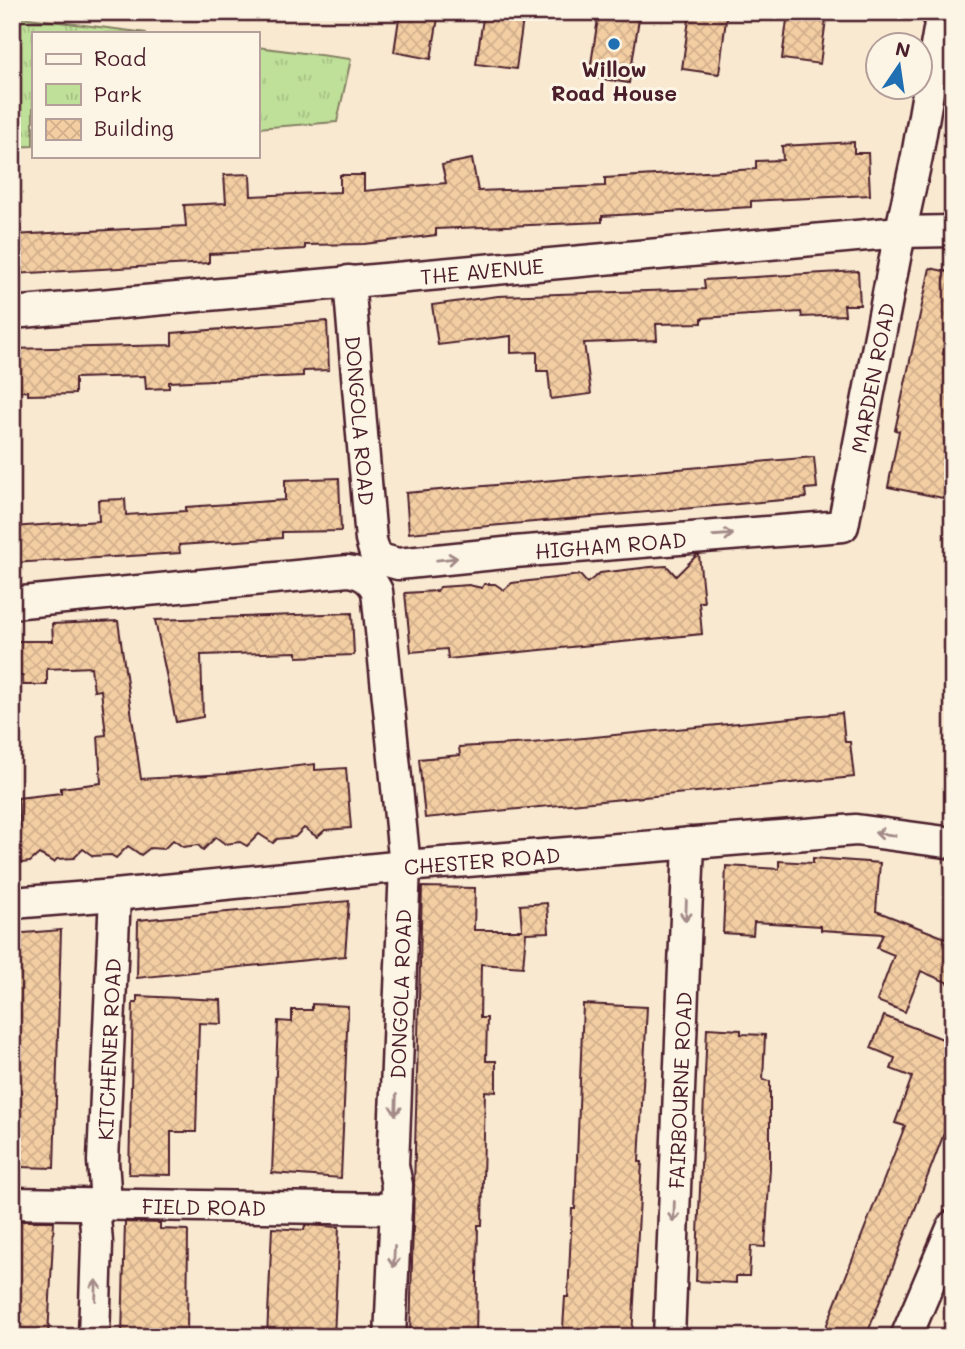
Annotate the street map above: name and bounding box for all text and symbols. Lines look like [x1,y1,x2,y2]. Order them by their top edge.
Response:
legend [32,32,259,158]
north arrow [864,32,934,102]
text: N [893,35,913,63]
marker: Willow Road House [606,36,622,52]
text: Road [94,44,146,71]
place label: Willow Road House [551,55,677,106]
text: Park [94,80,142,107]
text: Building [94,114,174,141]
street label: THE AVENUE [419,251,545,289]
street label: MARDEN ROAD [844,300,900,455]
street label: DONGOLA ROAD [340,335,382,506]
street label: HIGHAM ROAD [534,525,688,564]
one-way arrow [711,528,733,541]
one-way arrow [435,552,458,565]
one-way arrow [874,827,897,840]
street label: CHESTER ROAD [403,840,561,880]
one-way arrow [680,900,693,923]
street label: DONGOLA ROAD [384,909,416,1079]
street label: KITCHENER ROAD [90,957,126,1141]
street label: FAIRBOURNE ROAD [662,991,696,1189]
one-way arrow [389,1094,402,1117]
street label: FIELD ROAD [142,1192,266,1220]
one-way arrow [668,1200,681,1223]
one-way arrow [388,1245,401,1268]
one-way arrow [89,1278,102,1301]

